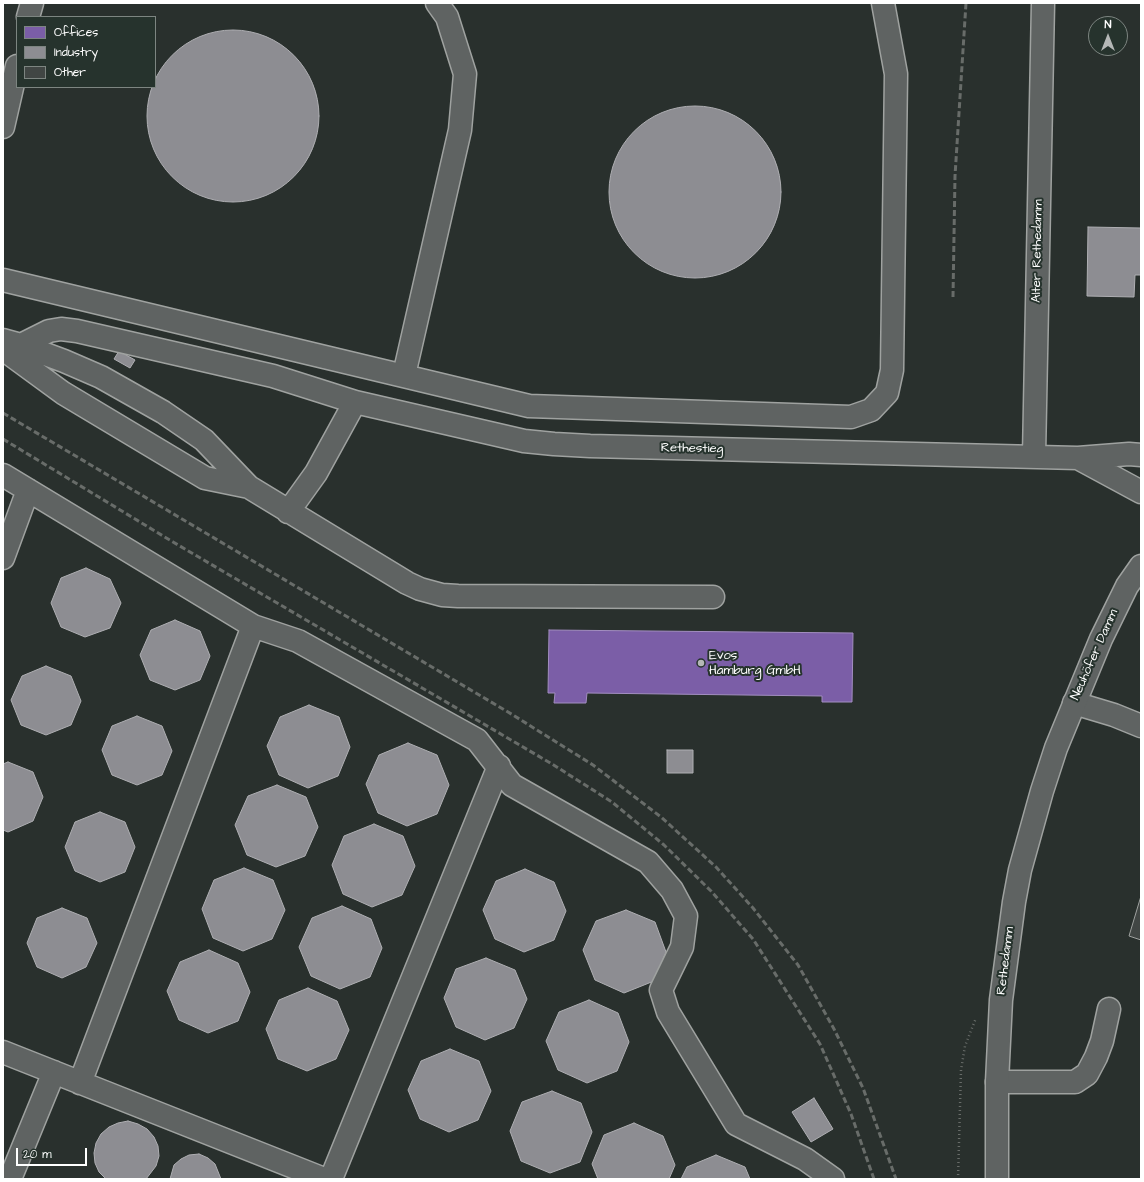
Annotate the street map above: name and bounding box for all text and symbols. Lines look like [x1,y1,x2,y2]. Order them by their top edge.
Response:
legend [16,16,156,88]
north arrow [1088,16,1128,56]
text: N [1105,17,1111,32]
text: Offices [54,24,98,41]
text: Industry [54,44,98,61]
text: Other [54,64,86,81]
street label: Alter Rethedamm [1029,199,1047,303]
street label: Rethestieg [661,441,723,457]
street label: Neuhöfer Damm [1068,607,1122,703]
place label: Evos Hamburg GmbH [709,648,801,679]
marker: Evos Hamburg GmbH [696,658,706,668]
street label: Rethedamm [994,926,1018,996]
scale bar [18,1140,89,1166]
text: 20 m [23,1146,52,1163]

